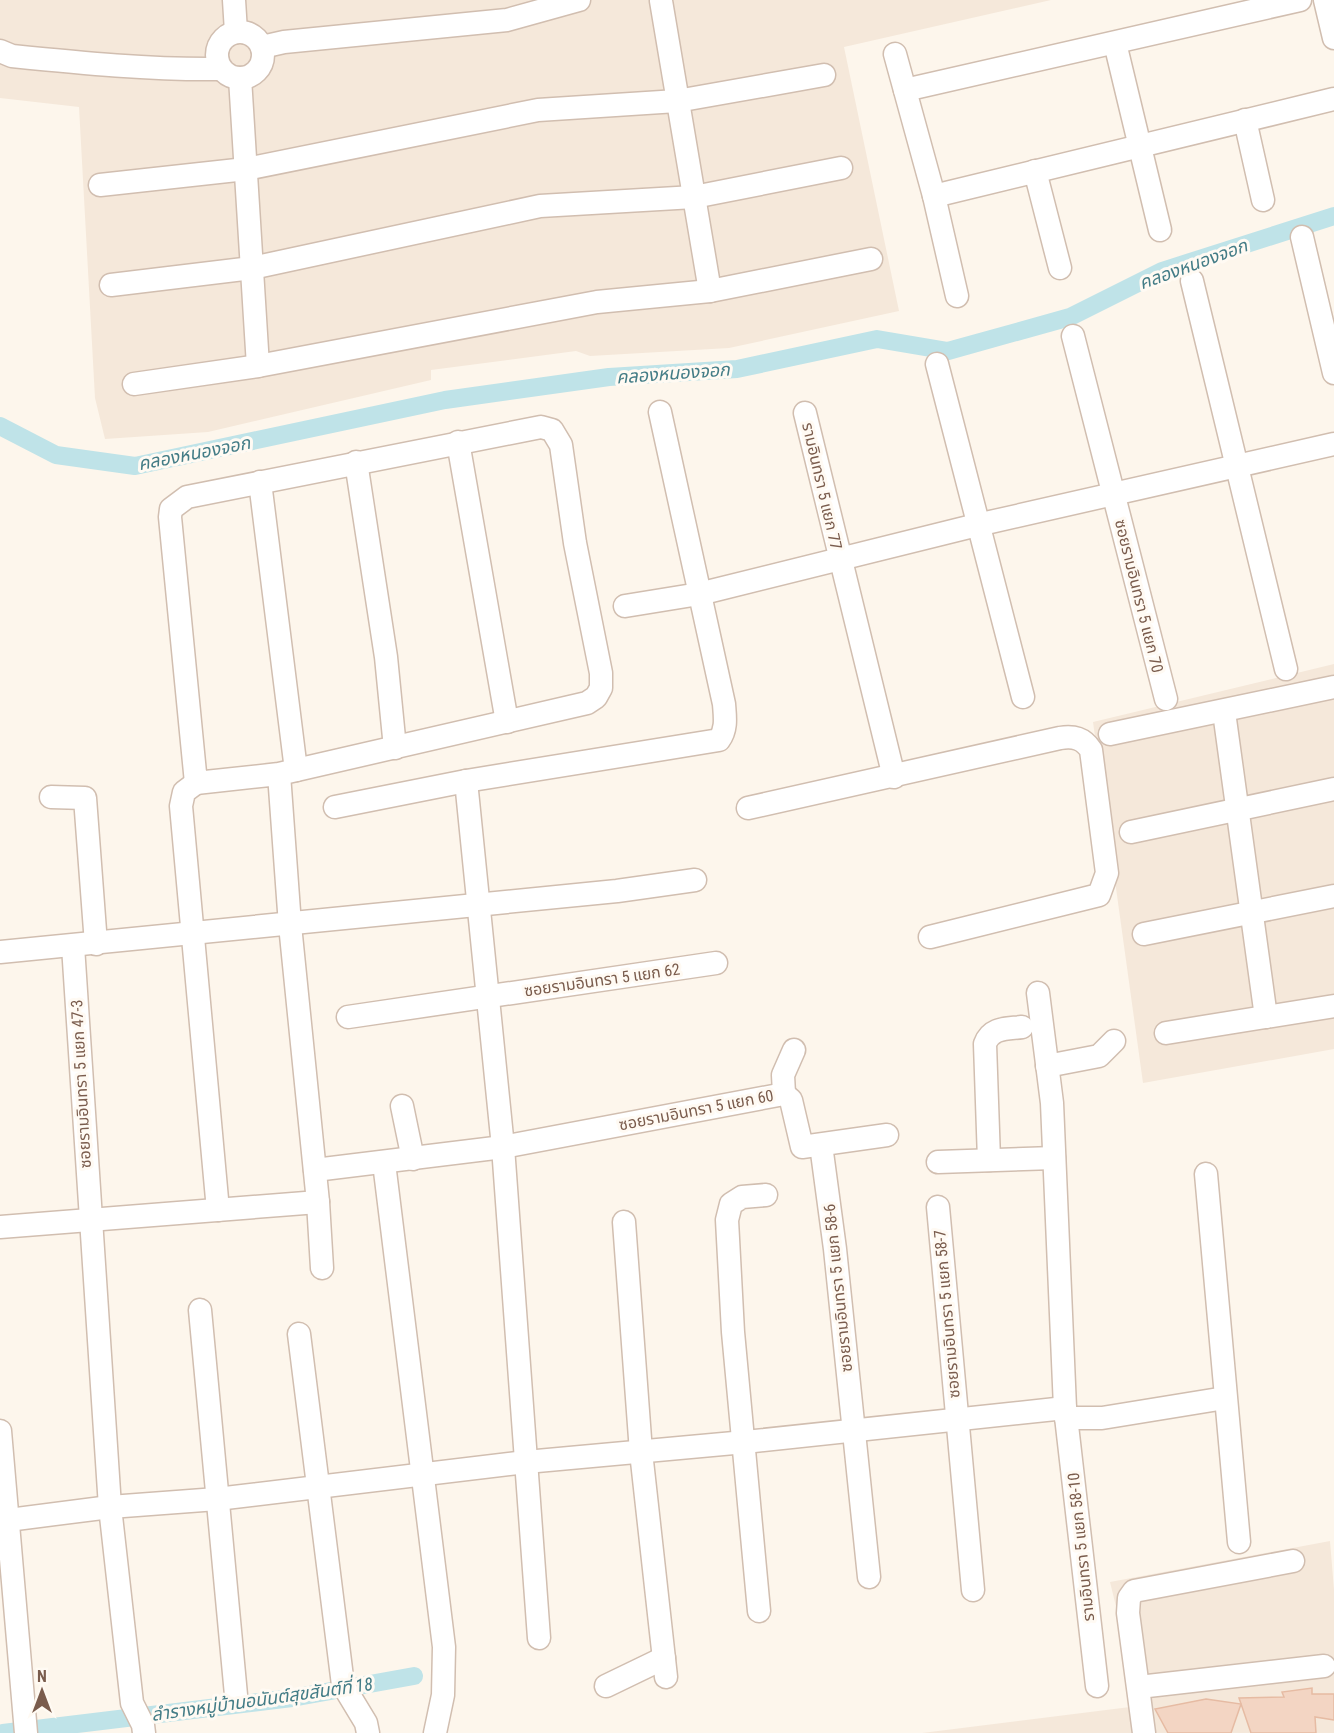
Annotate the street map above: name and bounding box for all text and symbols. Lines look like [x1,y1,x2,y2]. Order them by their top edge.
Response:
water label: คลองหนองจอก [1136,234,1251,293]
water label: คลองหนองจอก [616,358,732,387]
street label: รามอินทรา 5 แยก 77 [798,421,846,551]
water label: คลองหนองจอก [136,432,253,474]
street label: ซอยรามอินทรา 5 แยก 70 [1111,517,1167,675]
street label: ซอยรามอินทรา 5 แยก 62 [523,960,681,1000]
street label: ซอยรามอินทรา 5 แยก 47-3 [67,999,95,1169]
street label: ซอยรามอินทรา 5 แยก 60 [617,1086,775,1134]
street label: ซอยรามอินทรา 5 แยก 58-6 [820,1203,856,1373]
street label: ซอยรามอินทรา 5 แยก 58-7 [930,1229,964,1399]
street label: รามอินทรา 5 แยก 58-10 [1064,1472,1098,1622]
north arrow [12,1661,72,1721]
text: N [37,1667,47,1686]
water label: ลำรางหมู่บ้านอนันต์สุขสันต์ที่ 18 [150,1671,375,1726]

